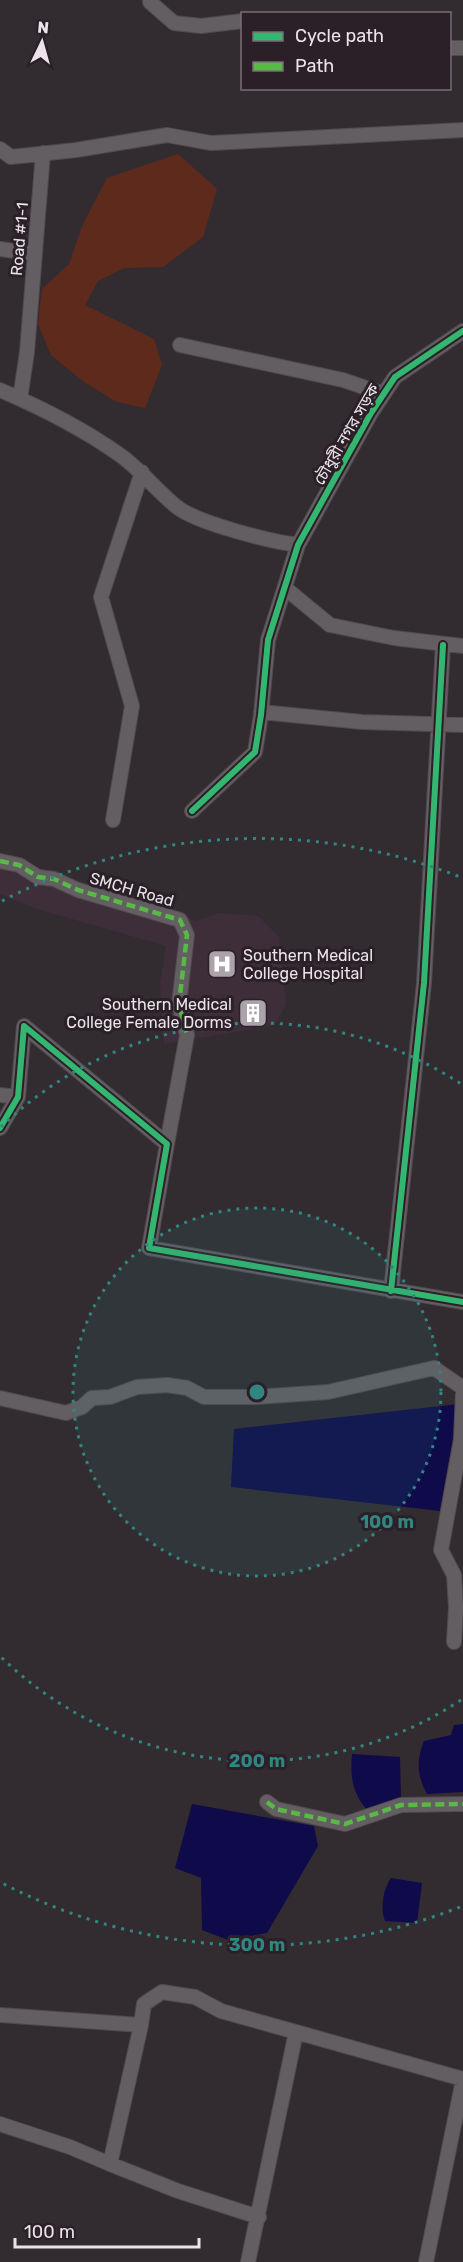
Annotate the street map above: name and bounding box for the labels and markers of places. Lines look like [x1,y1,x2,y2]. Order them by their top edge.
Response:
place label: Southern Medical College Hospital [243,946,373,983]
hospital icon: Southern Medical College Hospital [206,948,238,980]
place label: Southern Medical College Female Dorms [66,995,232,1032]
building icon: Southern Medical College Female Dorms [237,997,269,1029]
centre of rings [247,1382,267,1402]

